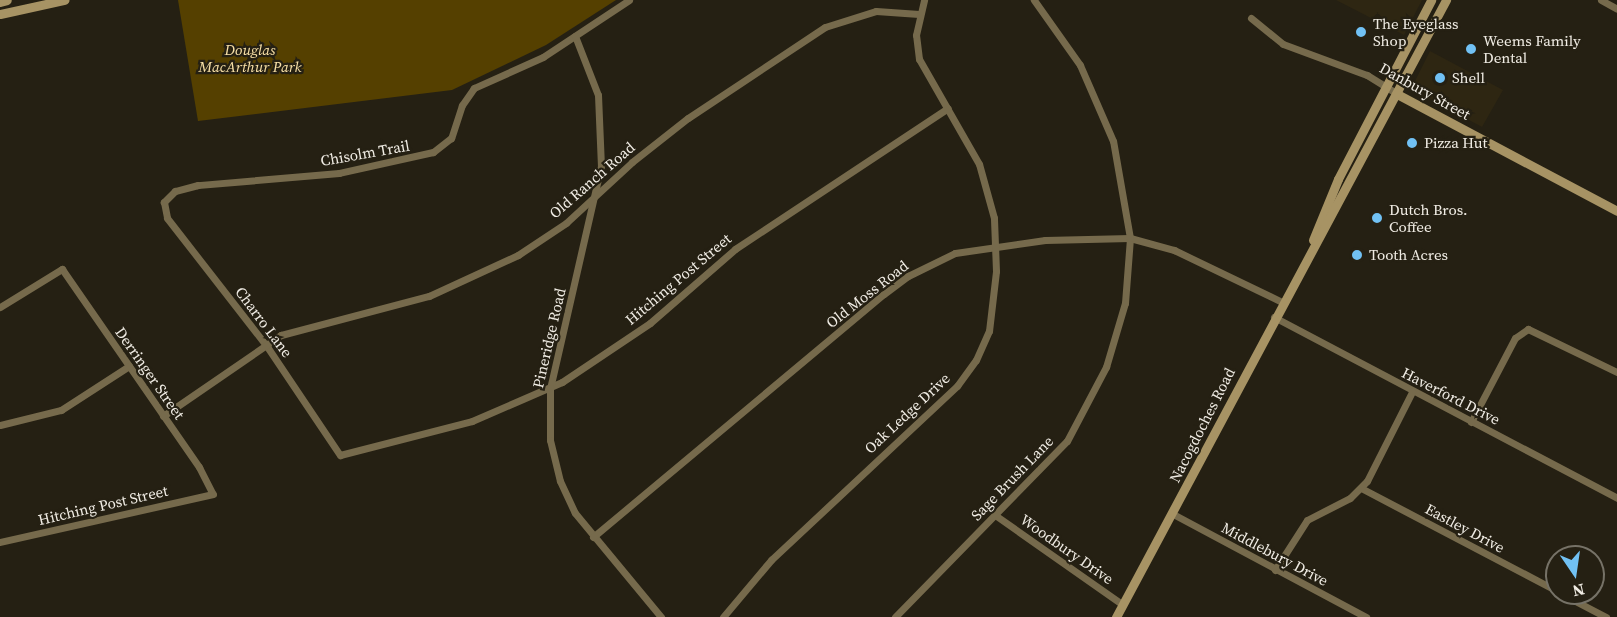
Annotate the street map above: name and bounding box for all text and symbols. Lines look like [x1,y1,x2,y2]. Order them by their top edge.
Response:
place label: The Eyeglass Shop [1373,14,1459,49]
marker: The Eyeglass Shop [1354,25,1368,39]
place label: Weems Family Dental [1483,31,1581,66]
park label: Douglas MacArthur Park [198,40,302,75]
marker: Weems Family Dental [1464,42,1478,56]
street label: Danbury Street [1376,59,1474,123]
place label: Shell [1452,69,1485,87]
marker: Shell [1433,71,1447,85]
place label: Pizza Hut [1424,134,1487,152]
street label: Chisolm Trail [319,136,411,170]
marker: Pizza Hut [1405,136,1419,150]
street label: Old Ranch Road [546,138,638,222]
place label: Dutch Bros. Coffee [1389,200,1468,235]
marker: Dutch Bros. Coffee [1370,211,1384,225]
street label: Hitching Post Street [621,229,735,329]
place label: Tooth Acres [1369,246,1448,264]
marker: Tooth Acres [1350,248,1364,262]
street label: Old Moss Road [822,256,912,332]
street label: Charro Lane [232,283,296,361]
street label: Pineridge Road [529,286,569,390]
street label: Derringer Street [112,323,188,423]
street label: Haverford Drive [1399,364,1503,428]
street label: Nacogdoches Road [1165,365,1239,485]
street label: Oak Ledge Drive [861,369,953,457]
street label: Sage Brush Lane [967,432,1057,524]
street label: Hitching Post Street [36,481,170,529]
street label: Eastley Drive [1422,500,1508,556]
street label: Woodbury Drive [1017,510,1117,588]
street label: Middlebury Drive [1219,518,1331,590]
north arrow [1545,545,1605,605]
text: N [1570,579,1587,603]

